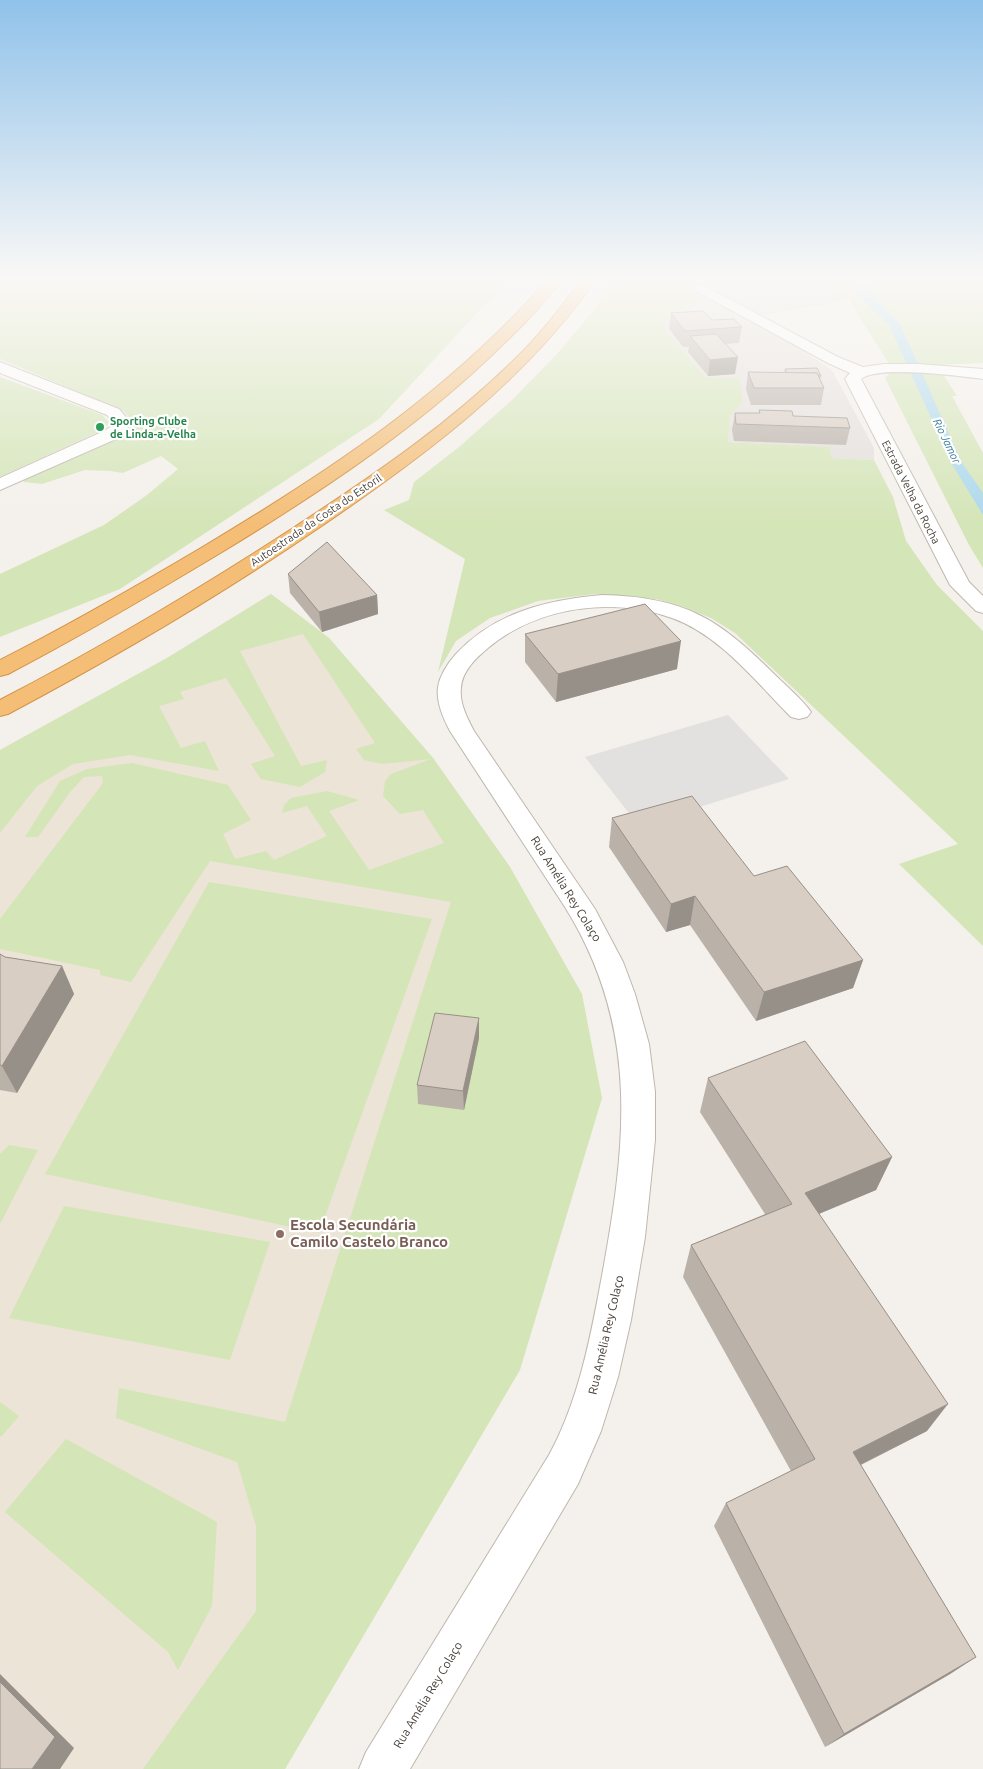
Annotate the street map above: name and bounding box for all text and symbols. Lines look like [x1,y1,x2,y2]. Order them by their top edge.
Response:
place label: Sporting Clube de Linda-a-Velha [110,415,196,440]
water label: Rio Jamor [931,417,963,466]
marker: Sporting Clube de Linda-a-Velha [94,421,106,433]
street label: Estrada Velha da Rocha [880,438,942,546]
street label: Autoestrada da Costa do Estoril [248,471,384,568]
street label: Rua Amélia Rey Colaço [529,834,604,944]
place label: Escola Secundária Camilo Castelo Branco [290,1216,448,1250]
marker: Escola Secundária Camilo Castelo Branco [274,1228,286,1240]
street label: Rua Amélia Rey Colaço [585,1274,626,1396]
street label: Rua Amélia Rey Colaço [391,1639,465,1750]

